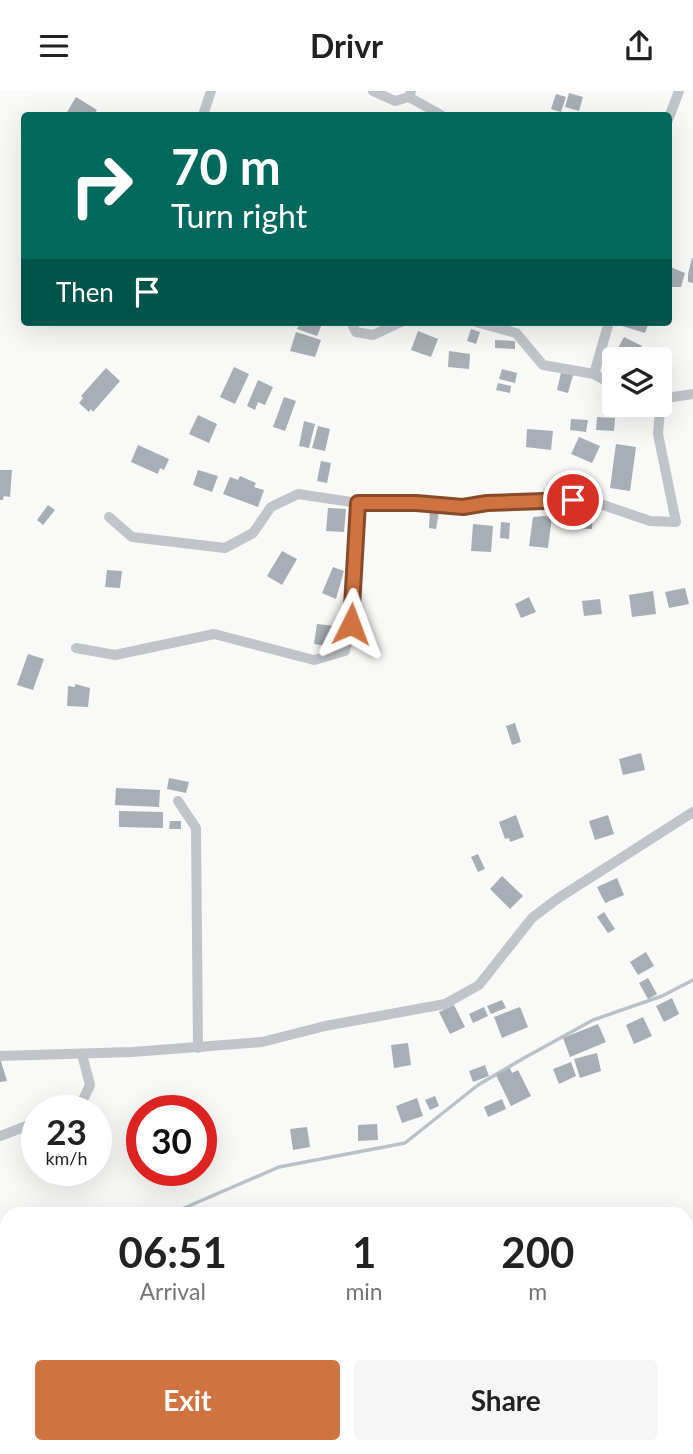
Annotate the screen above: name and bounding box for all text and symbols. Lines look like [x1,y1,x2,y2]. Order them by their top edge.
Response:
text: Drivr [310,26,383,65]
icon: menu [35,27,73,65]
icon: share [620,27,658,65]
text: 70 m [171,137,281,195]
icon: right [56,140,147,231]
text: Turn right [171,196,307,235]
icon: arrive [128,273,166,311]
text: Then [56,276,114,308]
map controls [602,347,672,417]
button: layers [602,347,672,417]
pin [543,470,603,530]
icon: arrive [554,481,592,519]
position arrow [314,587,388,661]
speed limit sign: 30 [126,1095,217,1186]
text: 23 [46,1110,87,1152]
text: km/h [45,1147,88,1169]
text: 06:51 [119,1227,227,1277]
text: 1 [352,1227,376,1277]
text: 200 [501,1227,574,1277]
text: Arrival [140,1277,206,1305]
text: min [345,1277,383,1305]
text: m [528,1277,547,1305]
button: Exit [35,1360,340,1440]
button: Share [354,1360,658,1440]

